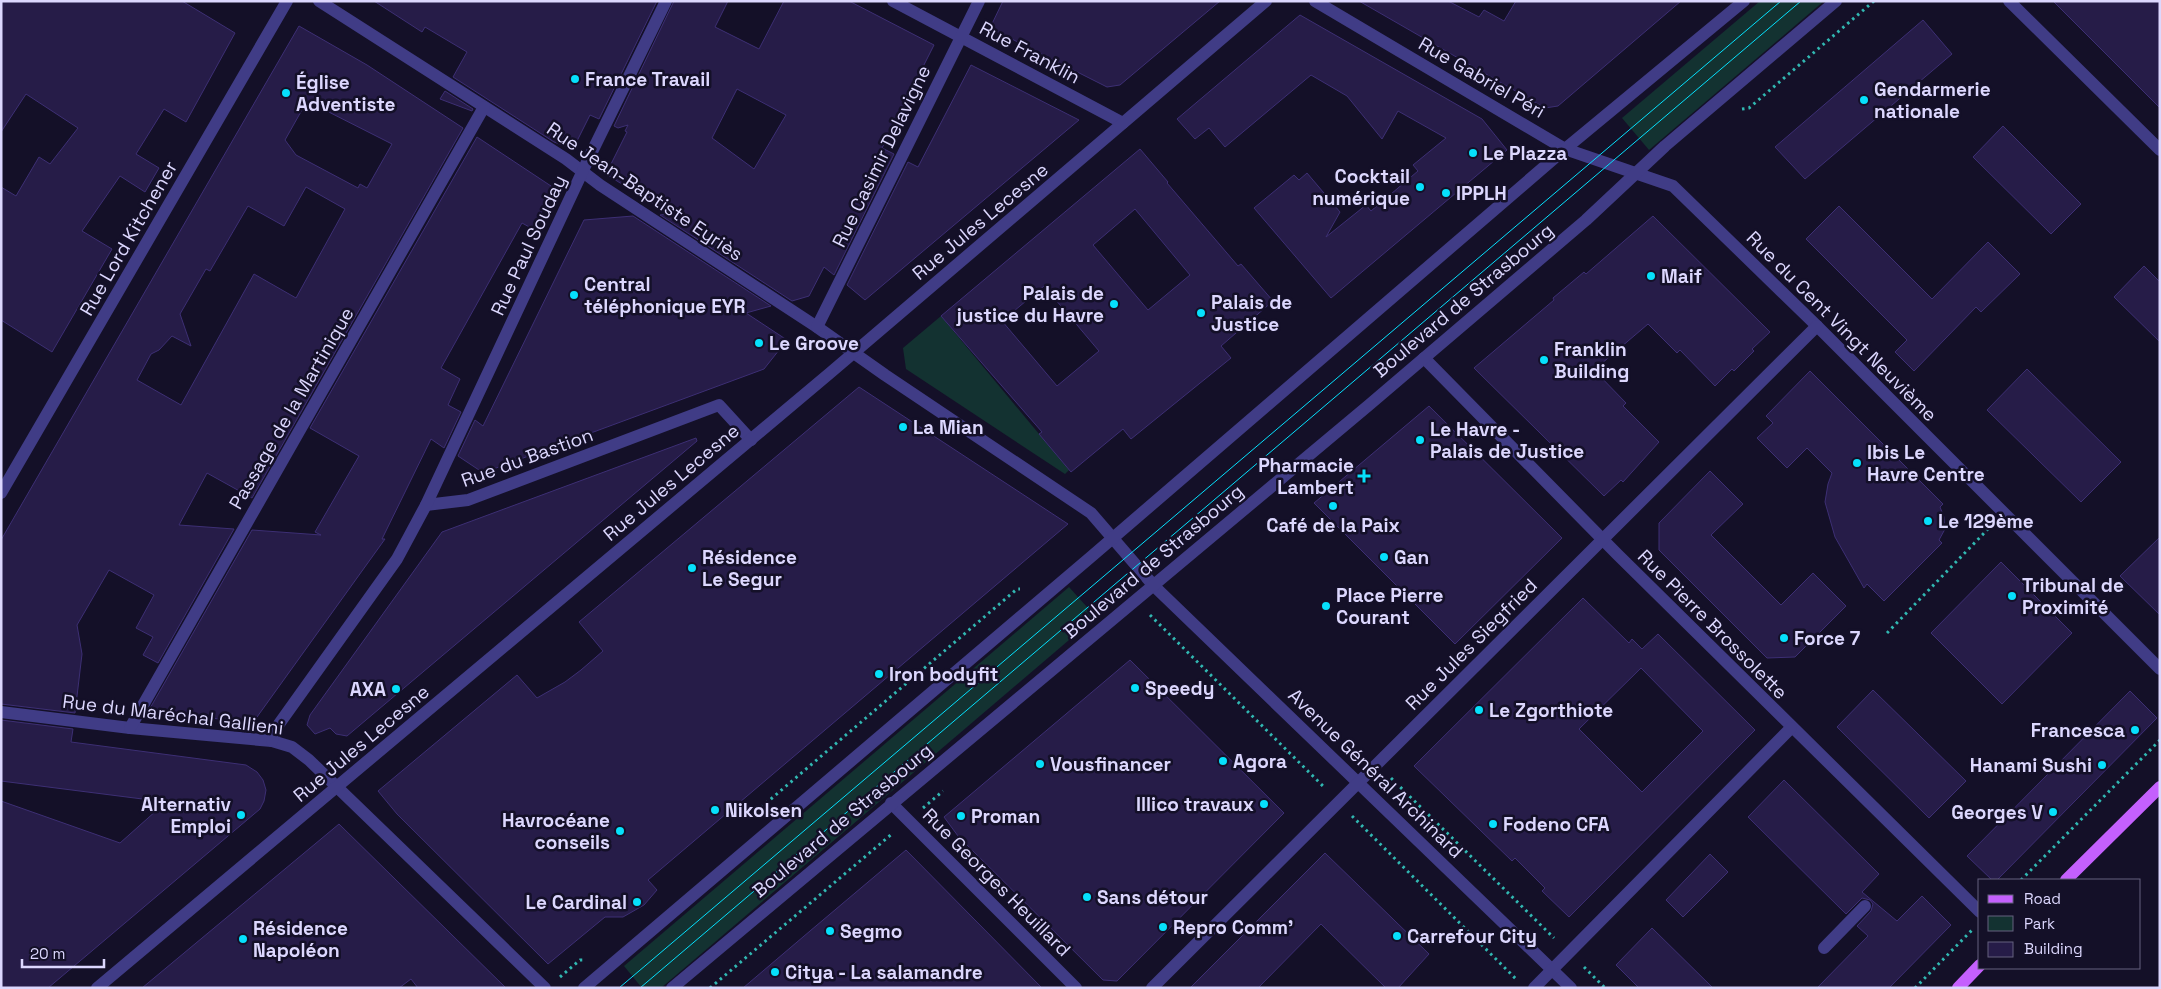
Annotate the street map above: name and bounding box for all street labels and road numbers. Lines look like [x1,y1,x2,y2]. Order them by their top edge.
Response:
street label: Rue Franklin [975,15,1084,89]
street label: Rue Gabriel Péri [1414,31,1550,124]
street label: Rue Casimir Delavigne [827,61,936,251]
street label: Rue Jean-Baptiste Eyriès [542,116,748,266]
street label: Rue Lord Kitchener [74,156,183,320]
street label: Rue Jules Lecesne [907,157,1053,286]
street label: Rue Paul Souday [485,171,572,320]
street label: Boulevard de Strasbourg [1368,218,1558,383]
street label: Rue du Cent Vingt Neuvième [1741,226,1942,427]
street label: Passage de la Martinique [223,303,360,514]
street label: Rue Jules Lecesne [598,418,744,547]
street label: Rue du Bastion [458,422,597,493]
street label: Boulevard de Strasbourg [1058,479,1248,644]
street label: Rue Pierre Brossolette [1632,544,1793,705]
street label: Rue Jules Siegfried [1400,573,1543,716]
street label: Rue Jules Lecesne [288,679,434,808]
street label: Avenue Général Archinard [1283,683,1468,864]
street label: Rue du Maréchal Gallieni [61,689,285,740]
street label: Boulevard de Strasbourg [747,738,937,903]
street label: Rue Georges Heuillard [917,803,1076,962]

